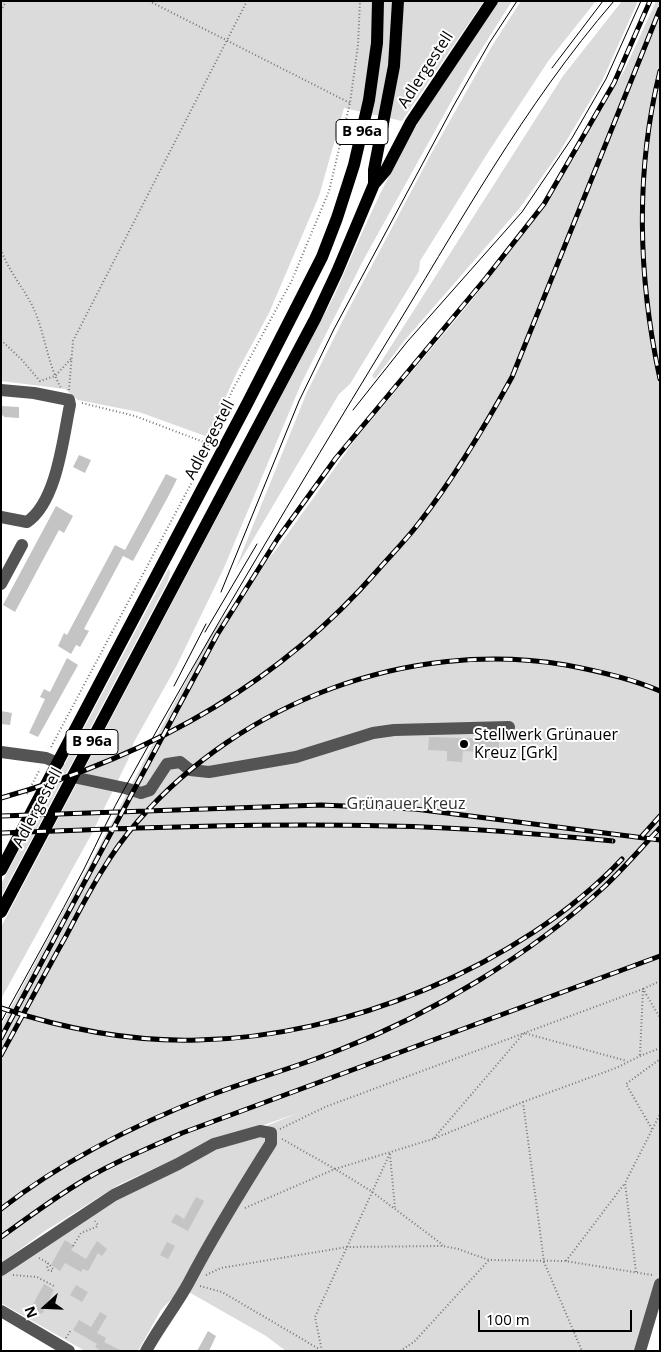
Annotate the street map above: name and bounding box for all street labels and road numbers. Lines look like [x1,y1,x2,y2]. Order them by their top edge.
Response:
street label: Adlergestell [394,28,458,112]
road number: B 96a [336,120,388,144]
street label: Adlergestell [181,397,239,483]
road number: B 96a [66,730,118,754]
street label: Adlergestell [9,765,67,851]

